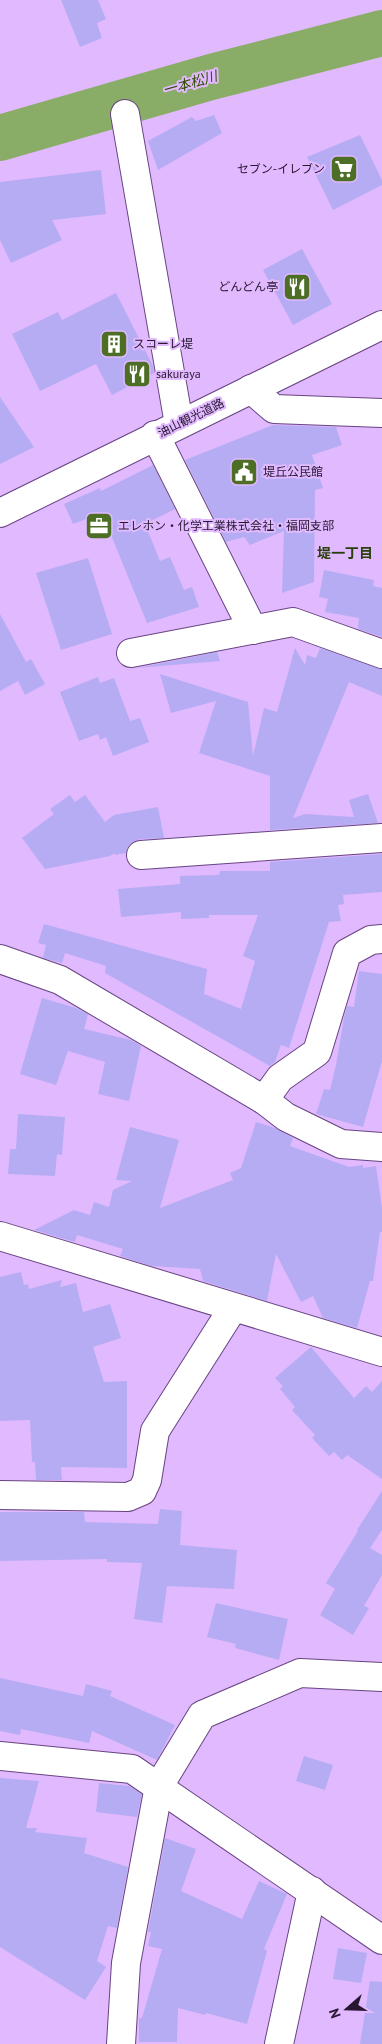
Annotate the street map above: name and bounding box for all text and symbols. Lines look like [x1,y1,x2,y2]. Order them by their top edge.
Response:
water label: 一本松川 [161,66,221,99]
supermarket icon: セブン-イレブン [329,154,359,184]
place label: セブン-イレブン [237,161,325,176]
restaurant icon: どんどん亭 [282,272,312,302]
place label: どんどん亭 [218,279,278,294]
building icon: スコーレ堤 [99,329,129,359]
place label: スコーレ堤 [133,336,193,351]
restaurant icon: sakuraya [122,359,152,389]
place label: sakuraya [156,366,201,381]
street label: 油山観光道路 [155,395,226,440]
public building icon: 堤丘公民館 [229,457,259,487]
place label: 堤丘公民館 [263,464,323,479]
office icon: エレホン・化学工業株式会社・福岡支部 [84,511,114,541]
place label: エレホン・化学工業株式会社・福岡支部 [118,518,334,533]
district label: 堤一丁目 [317,544,373,562]
north arrow [322,1984,372,2034]
text: N [325,2006,345,2021]

